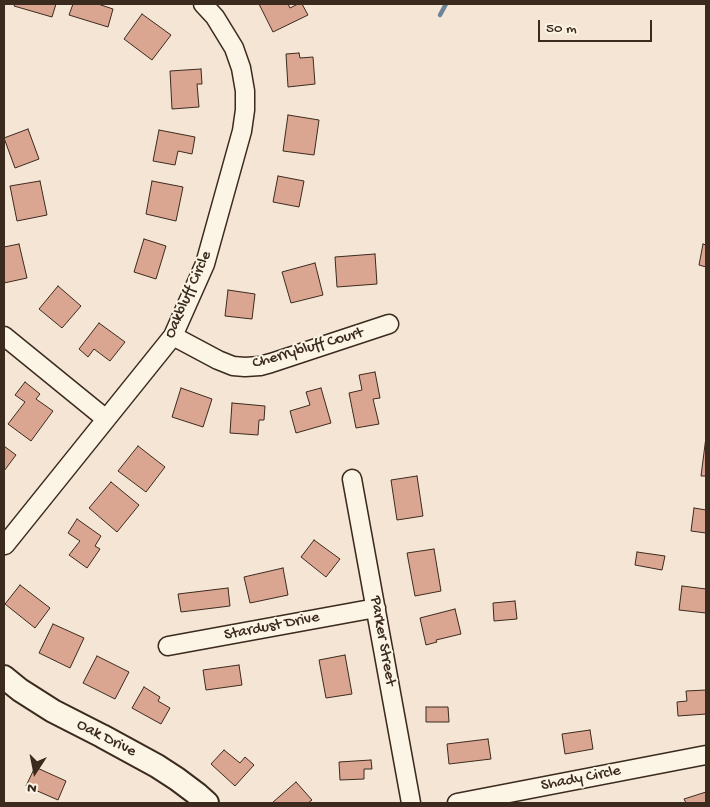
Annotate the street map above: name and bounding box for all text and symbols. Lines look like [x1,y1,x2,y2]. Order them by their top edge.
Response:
scale bar [540,10,654,42]
text: 50 m [546,20,577,38]
street label: Oakbluff Circle [161,248,217,342]
street label: Cherrybluff Court [250,324,366,374]
street label: Parker Street [365,595,399,687]
street label: Stardust Drive [223,608,321,646]
street label: Oak Drive [73,716,139,762]
north arrow [10,747,60,797]
street label: Shady Circle [539,762,623,796]
text: N [26,778,38,796]

